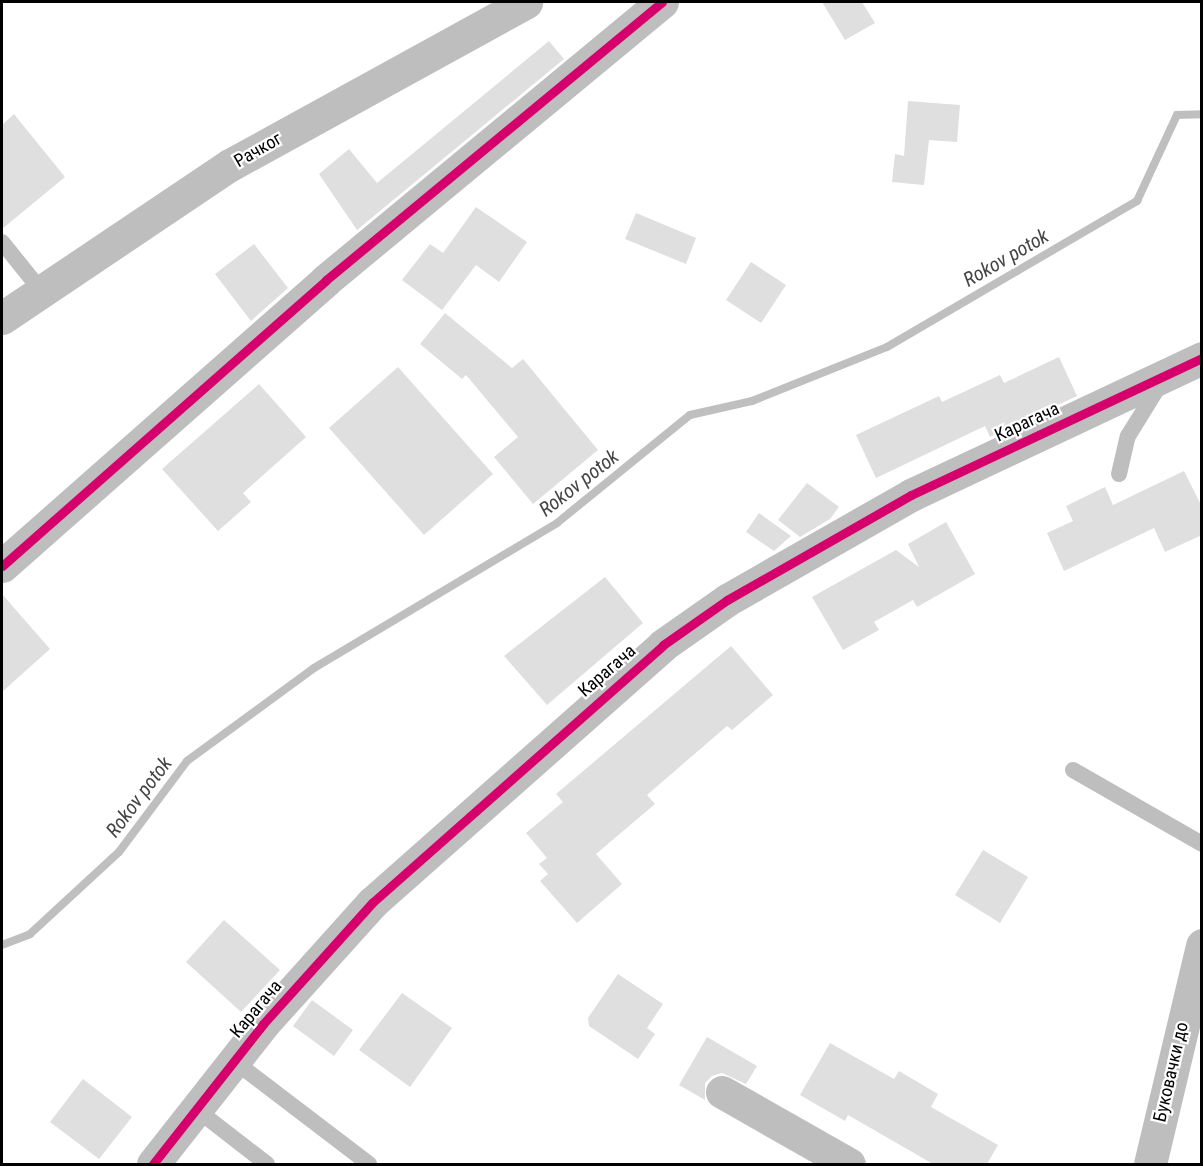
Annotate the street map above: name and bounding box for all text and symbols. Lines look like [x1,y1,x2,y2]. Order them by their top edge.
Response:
street label: Рачког [230,128,286,172]
water label: Rokov potok [959,224,1053,292]
street label: Карагача [991,398,1063,446]
water label: Rokov potok [534,444,624,522]
street label: Карагача [574,640,640,702]
water label: Rokov potok [101,752,177,842]
street label: Карагача [226,976,286,1042]
street label: Буковачки до [1149,1020,1193,1124]

